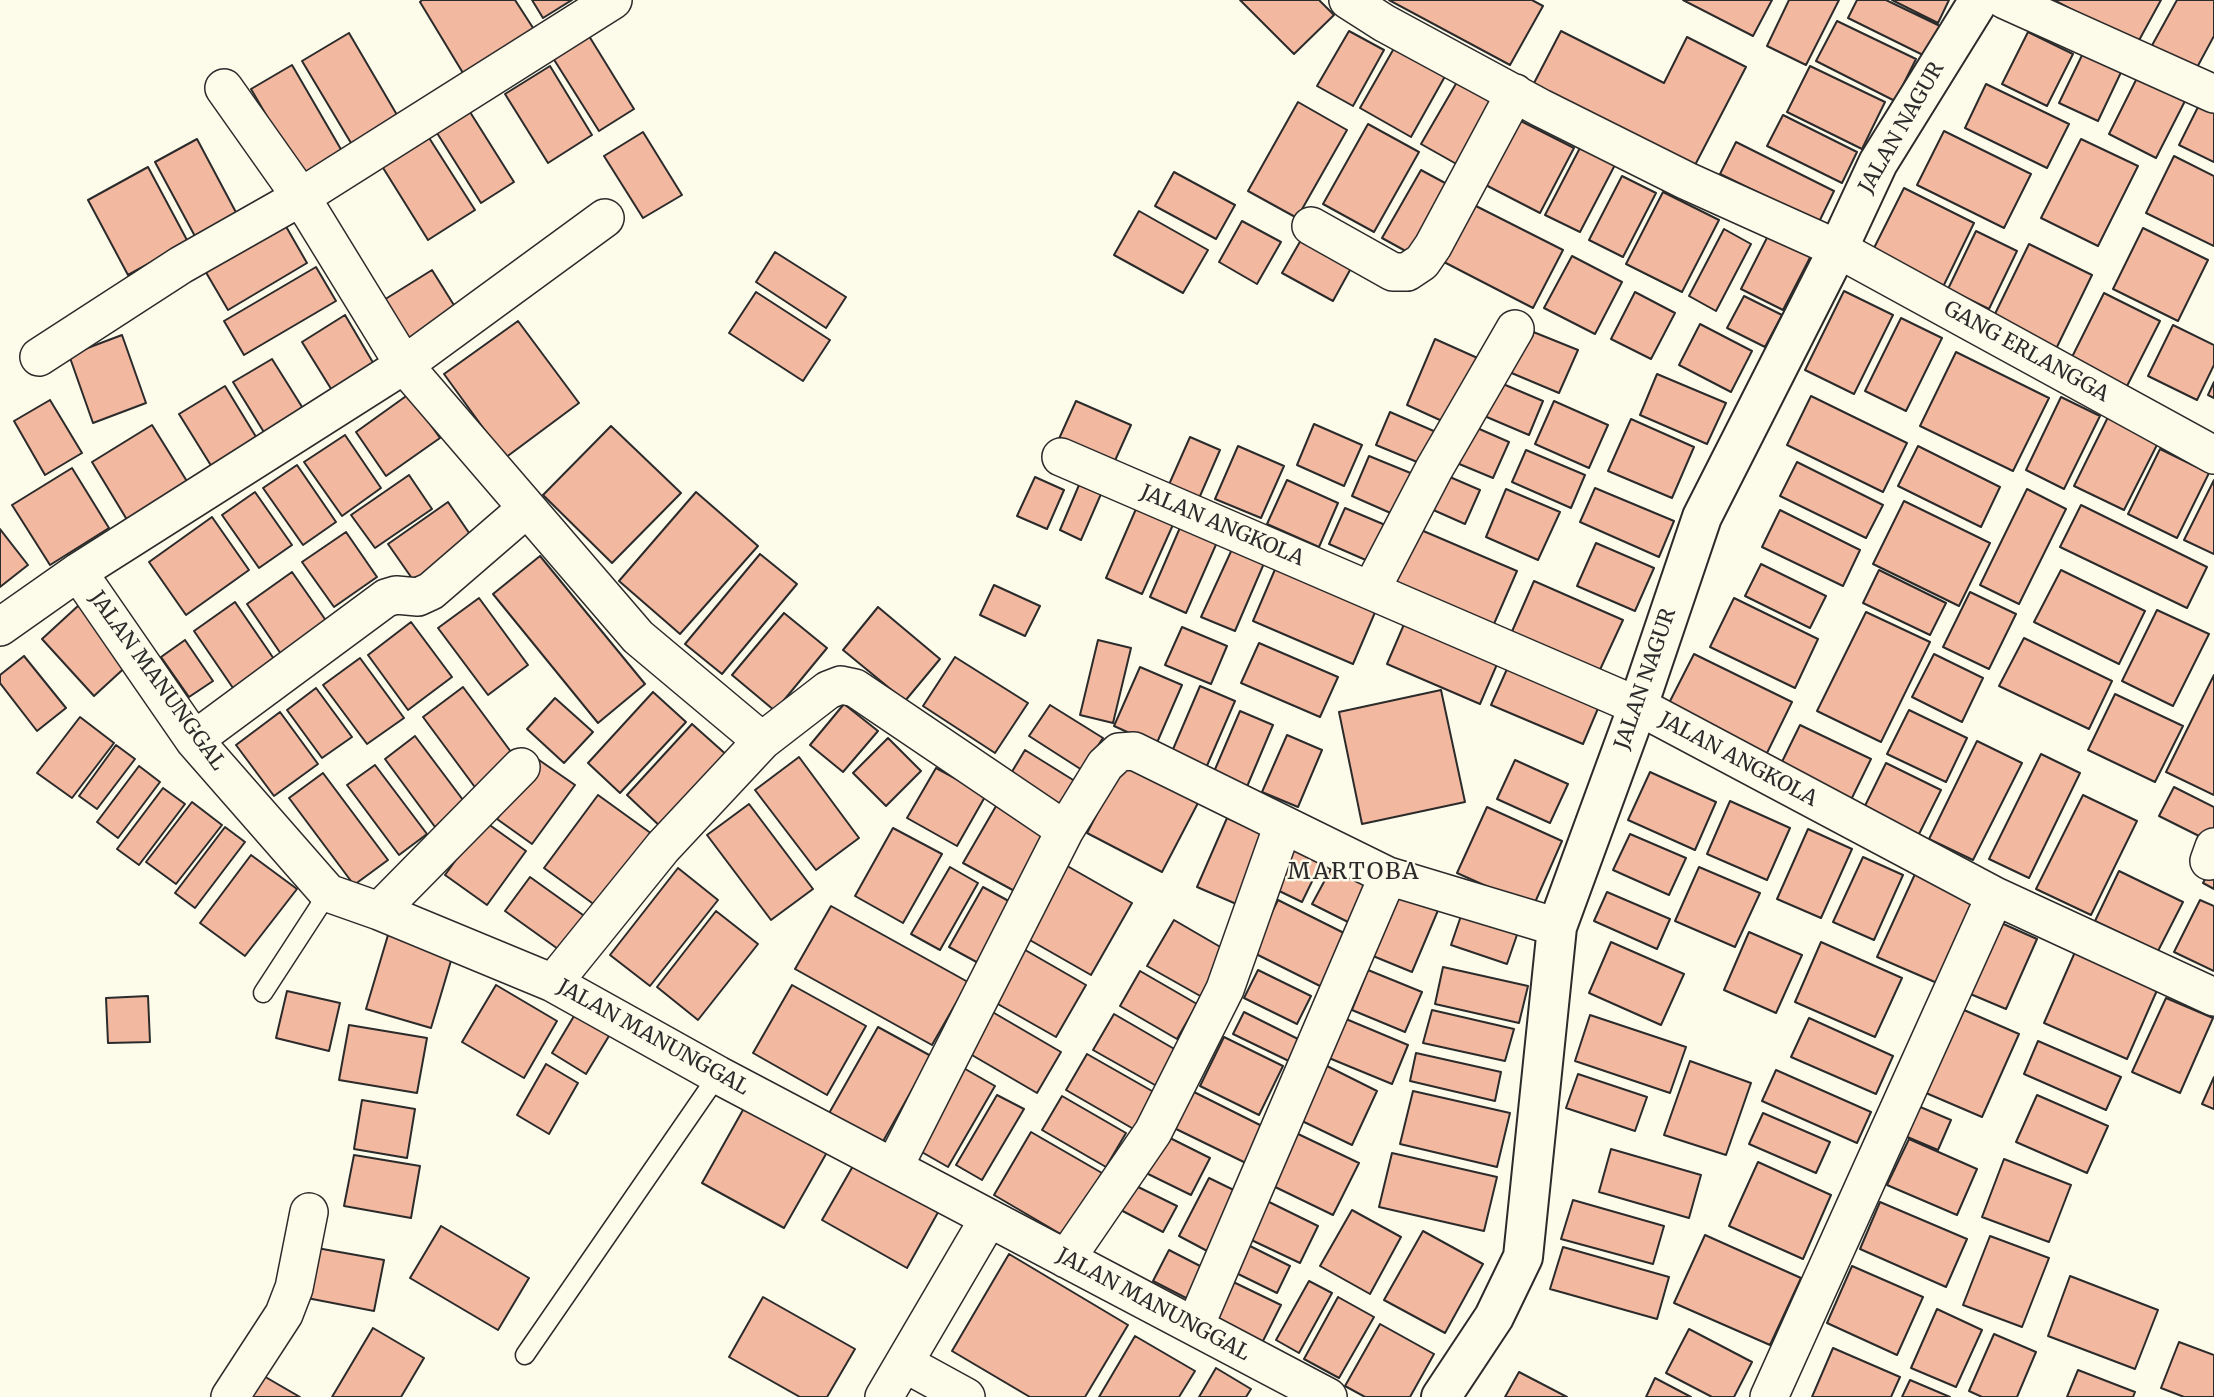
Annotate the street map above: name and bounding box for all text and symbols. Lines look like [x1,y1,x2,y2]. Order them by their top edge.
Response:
street label: JALAN NAGUR [1854,58,1950,198]
street label: GANG ERLANGGA [1939,296,2113,408]
street label: JALAN ANGKOLA [1136,480,1308,572]
street label: JALAN MANUNGGAL [84,587,230,775]
street label: JALAN NAGUR [1610,605,1682,753]
street label: JALAN ANGKOLA [1655,708,1821,812]
district label: MARTOBA [1288,858,1420,886]
street label: JALAN MANUNGGAL [553,975,753,1101]
street label: JALAN MANUNGGAL [1052,1243,1254,1367]

